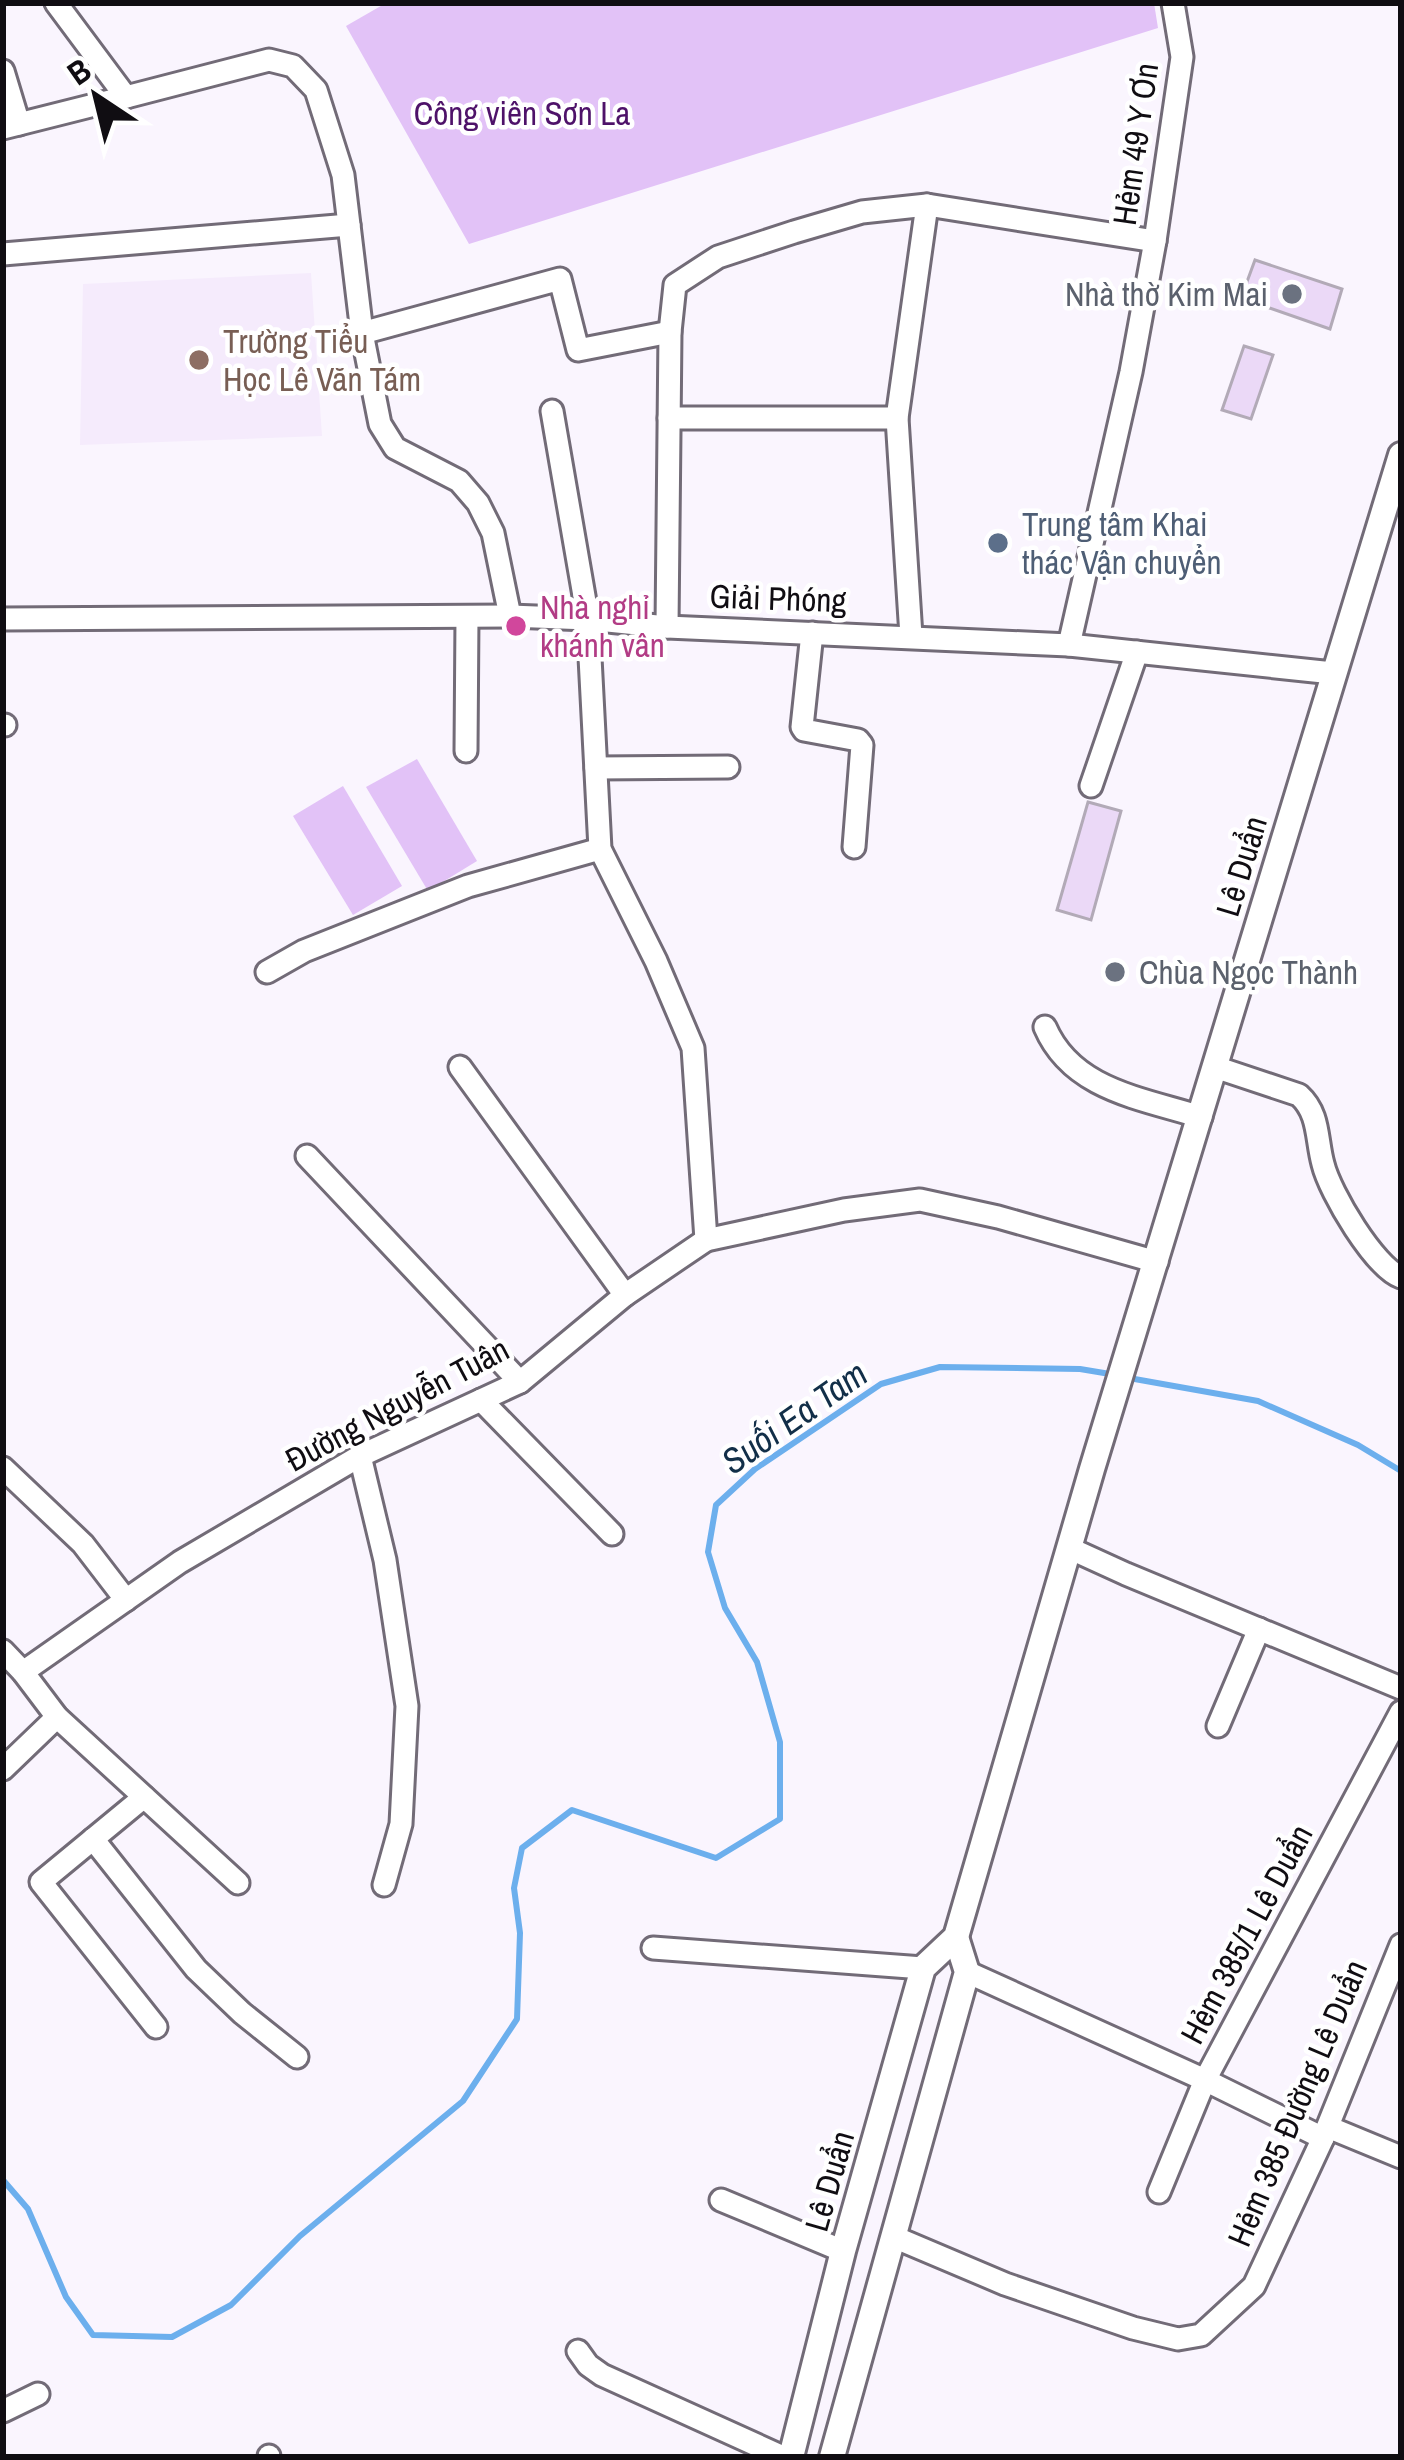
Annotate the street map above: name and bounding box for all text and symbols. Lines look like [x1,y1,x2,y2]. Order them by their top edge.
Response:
north arrow [36,36,156,156]
text: B [58,48,99,95]
street label: Hẻm 49 Y Ơn [1102,60,1168,228]
park label: Công viên Sơn La [414,91,630,135]
place label: Nhà thờ Kim Mai [1065,272,1268,316]
marker: Nhà thờ Kim Mai [1279,281,1305,307]
place label: Trường Tiểu Học Lê Văn Tám [223,319,421,401]
marker: Trường Tiểu Học Lê Văn Tám [186,347,212,373]
place label: Trung tâm Khai thác Vận chuyển [1022,502,1222,584]
marker: Trung tâm Khai thác Vận chuyển [985,530,1011,556]
street label: Giải Phóng [709,574,847,622]
place label: Nhà nghỉ khánh vân [540,585,665,667]
marker: Nhà nghỉ khánh vân [503,613,529,639]
street label: Lê Duẩn [1205,811,1277,921]
place label: Chùa Ngọc Thành [1139,950,1358,994]
marker: Chùa Ngọc Thành [1102,959,1128,985]
street label: Đường Nguyễn Tuân [278,1327,516,1481]
water label: Suối Ea Tam [712,1349,876,1485]
street label: Hẻm 385/1 Lê Duẩn [1170,1817,1322,2051]
street label: Hẻm 385 Đường Lê Duẩn [1217,1953,1377,2253]
street label: Lê Duẩn [794,2126,864,2236]

